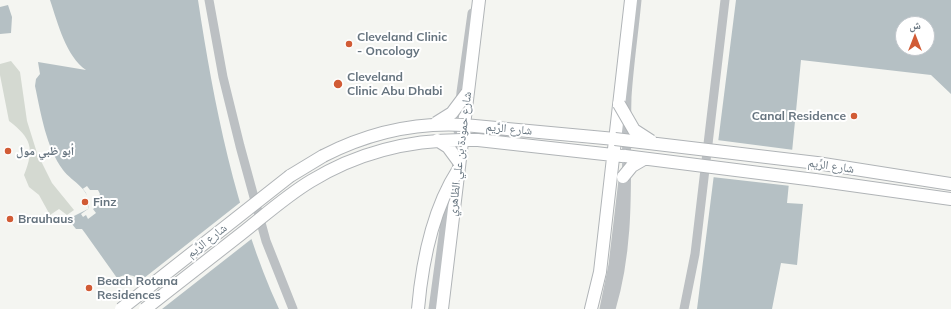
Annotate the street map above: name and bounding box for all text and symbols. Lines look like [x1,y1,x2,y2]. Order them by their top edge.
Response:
north arrow [895,16,935,56]
text: ش [909,18,921,32]
place label: Cleveland Clinic - Oncology [357,30,447,58]
marker: Cleveland Clinic - Oncology [344,39,354,49]
place label: Cleveland Clinic Abu Dhabi [347,70,442,98]
marker: Cleveland Clinic Abu Dhabi [332,78,344,90]
street label: شارع حمودة بن علي الظاهري [445,91,475,217]
place label: Canal Residence [752,109,846,123]
marker: Canal Residence [849,111,859,121]
street label: شارع الرِّيم [485,120,533,138]
place label: أبو ظبي مول [16,144,74,158]
marker: أبو ظبي مول [3,146,13,156]
street label: شارع الرِّيم [807,156,855,176]
place label: Finz [93,195,117,209]
marker: Finz [80,197,90,207]
place label: Brauhaus [18,212,73,226]
marker: Brauhaus [5,214,15,224]
street label: شارع الرِّيم [184,221,230,261]
place label: Beach Rotana Residences [97,274,178,302]
marker: Beach Rotana Residences [84,283,94,293]

